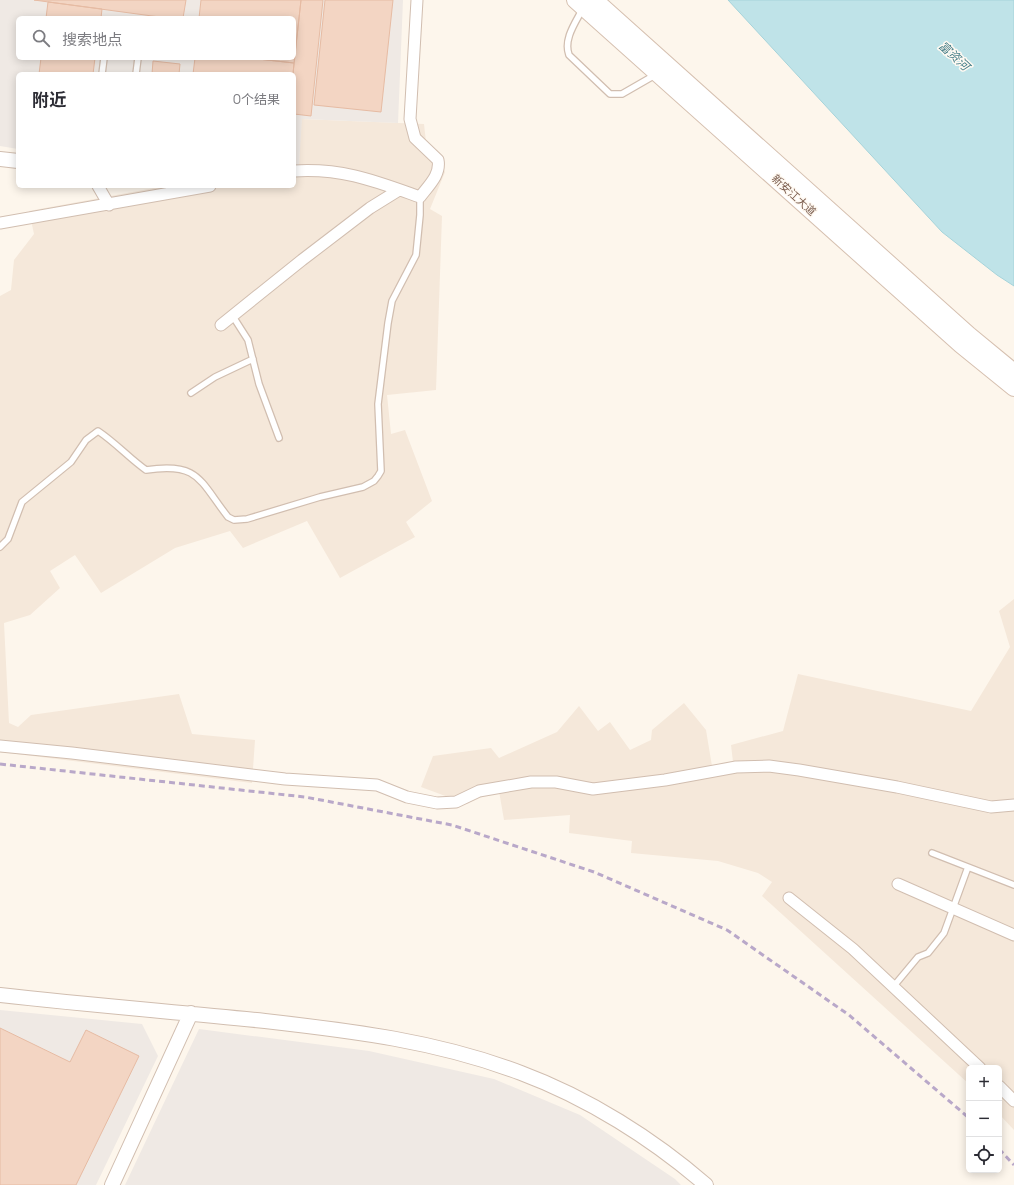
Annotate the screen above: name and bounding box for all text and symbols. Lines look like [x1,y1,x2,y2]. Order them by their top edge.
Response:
search box [16,16,296,60]
icon: search [30,27,52,49]
text: 搜索地点 [62,30,122,49]
water label: 富资河 [935,38,974,75]
text: 附近 [32,89,66,111]
text: 0个结果 [233,91,280,108]
street label: 新安江大道 [769,171,819,219]
map controls [966,1065,1002,1173]
button: + [966,1065,1002,1101]
button: − [966,1101,1002,1137]
button: locate [966,1137,1002,1173]

